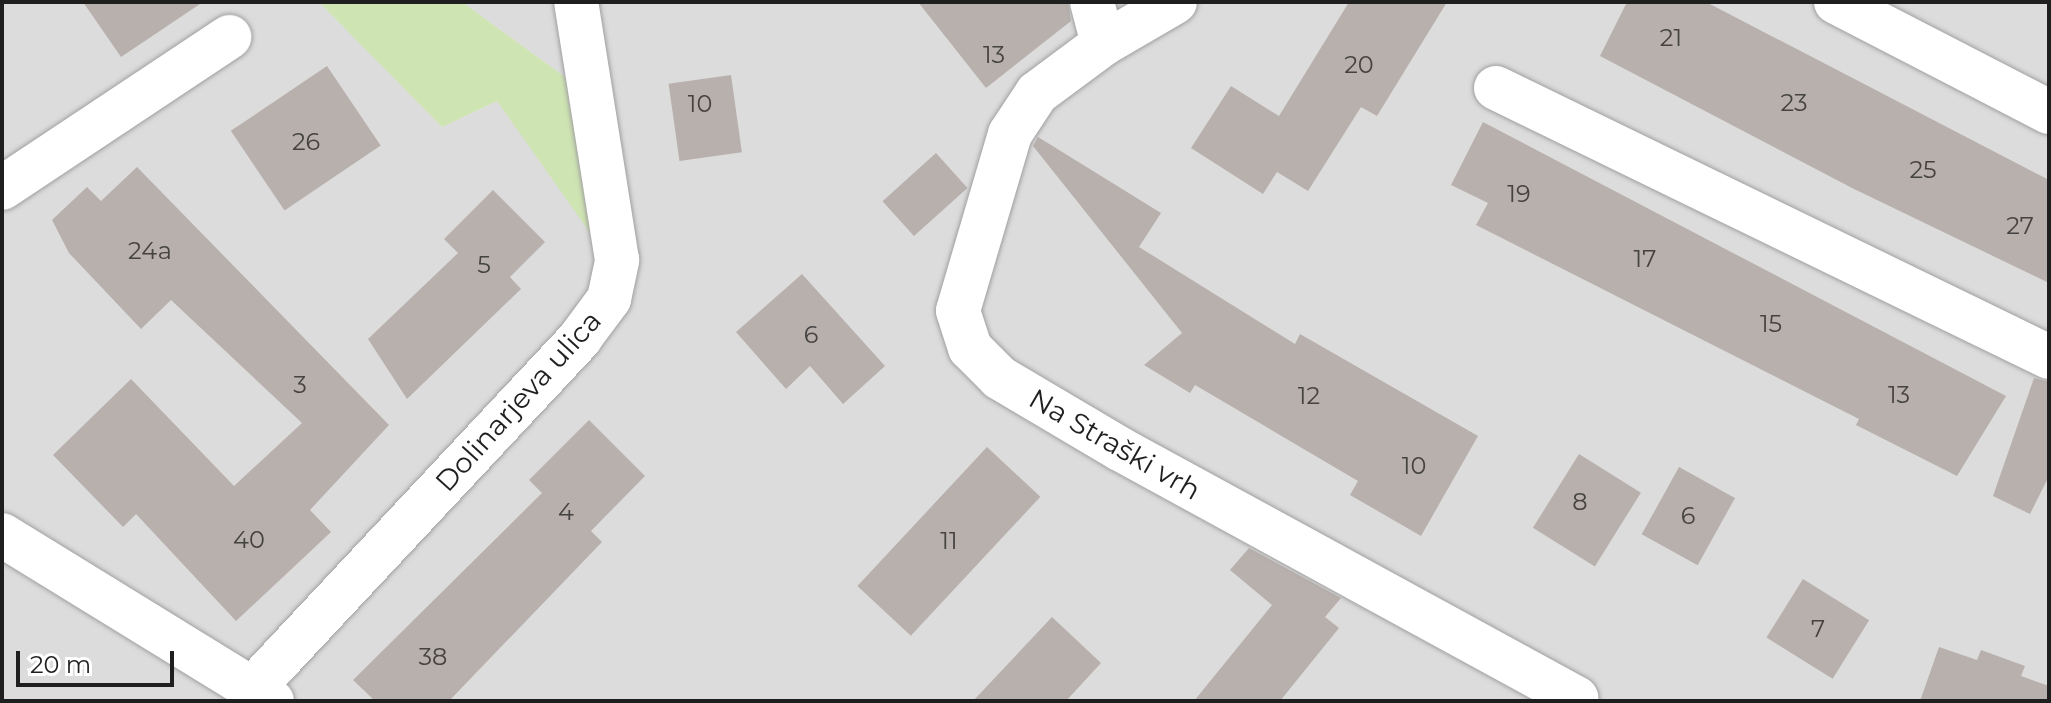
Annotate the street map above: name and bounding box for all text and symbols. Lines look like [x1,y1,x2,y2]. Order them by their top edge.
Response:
house number: 21 [1660,24,1682,52]
house number: 13 [983,41,1005,69]
house number: 20 [1344,51,1374,79]
house number: 23 [1780,89,1808,117]
house number: 10 [688,90,712,118]
house number: 26 [292,128,320,156]
house number: 25 [1909,156,1937,184]
house number: 19 [1507,180,1531,208]
house number: 27 [2006,212,2034,240]
house number: 24a [128,237,172,265]
house number: 17 [1634,245,1656,273]
house number: 5 [477,251,491,279]
street label: Dolinarjeva ulica [428,304,608,498]
house number: 15 [1760,310,1782,338]
house number: 6 [804,321,818,349]
house number: 3 [293,371,307,399]
street label: Na Straški vrh [1023,381,1207,507]
house number: 13 [1888,381,1910,409]
house number: 12 [1298,382,1320,410]
house number: 10 [1402,452,1426,480]
house number: 8 [1572,488,1588,516]
house number: 4 [558,498,574,526]
house number: 6 [1681,502,1695,530]
house number: 40 [233,526,265,554]
house number: 11 [940,527,958,555]
house number: 7 [1811,615,1825,643]
scale bar [20,635,178,685]
house number: 38 [419,643,447,671]
text: 20 m [30,650,91,679]

